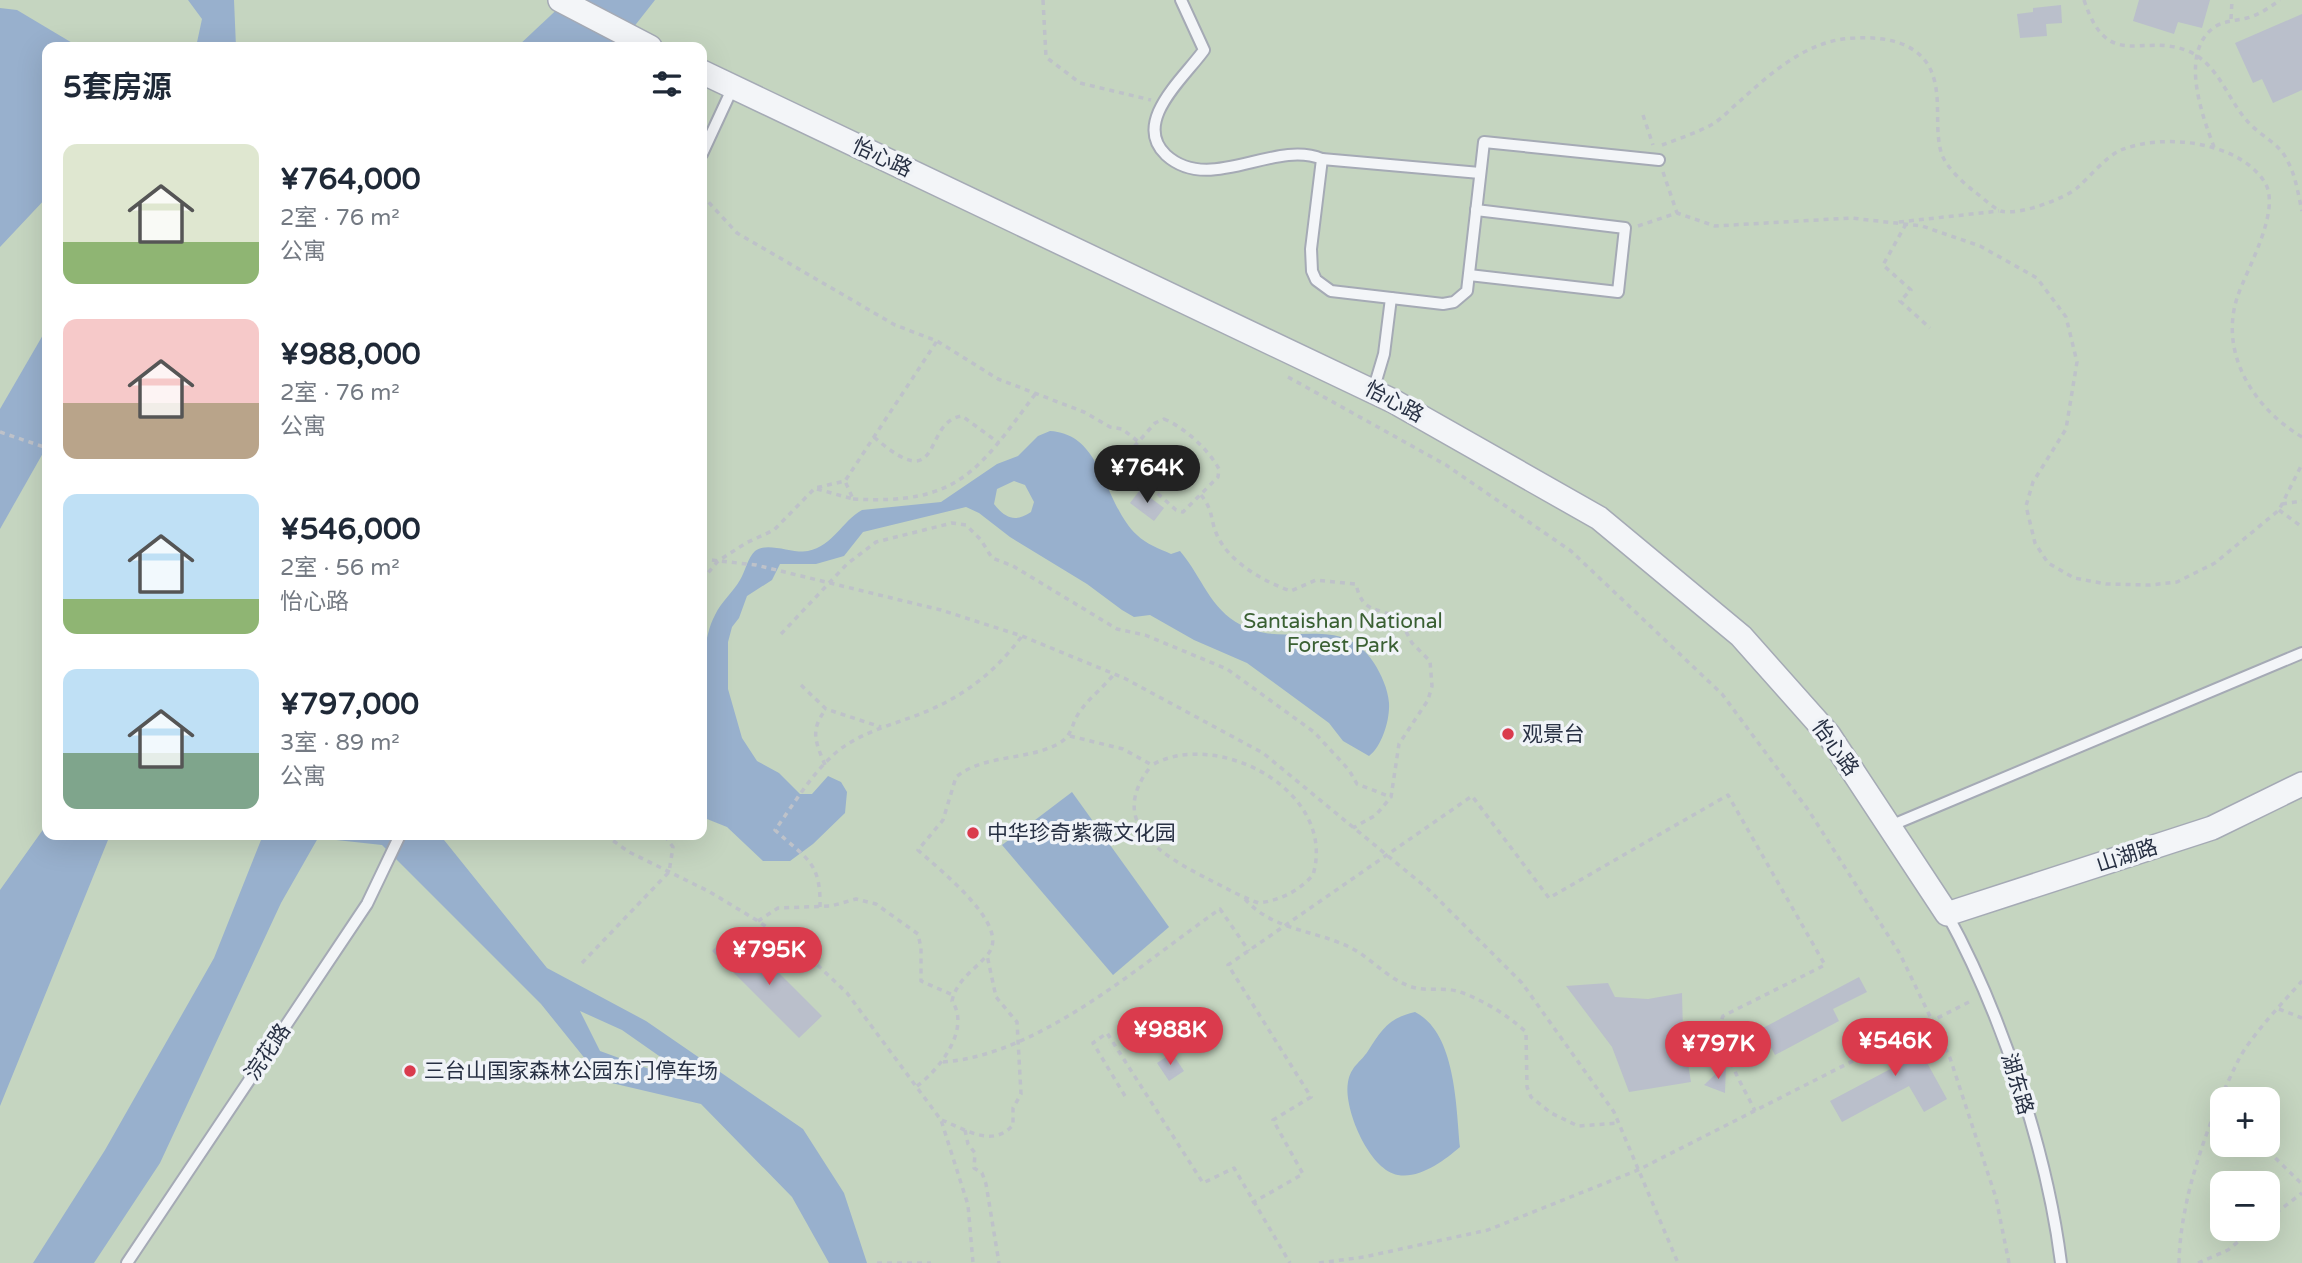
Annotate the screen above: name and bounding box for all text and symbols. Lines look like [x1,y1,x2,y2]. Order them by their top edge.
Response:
icon: filters [648,65,686,103]
text: 5套房源 [63,69,172,106]
street label: 怡心路 [848,133,916,183]
text: ¥764,000 [280,161,421,198]
icon: home [119,172,203,256]
text: 2室 · 76 m² [280,204,400,232]
text: 公寓 [280,238,326,266]
text: ¥988,000 [280,336,421,373]
icon: home [119,347,203,431]
street label: 怡心路 [1360,376,1428,428]
text: 2室 · 76 m² [280,379,400,407]
text: 公寓 [280,413,326,441]
pin: ¥764K [1098,446,1196,505]
text: ¥764K [1110,454,1184,482]
text: ¥546,000 [280,511,421,548]
icon: home [119,522,203,606]
text: 2室 · 56 m² [280,554,400,582]
text: 怡心路 [280,588,349,616]
park label: Santaishan National Forest Park [1243,609,1443,658]
text: ¥797,000 [280,686,419,723]
icon: home [119,697,203,781]
street label: 怡心路 [1806,715,1864,781]
place label: 观景台 [1522,722,1585,747]
marker: 观景台 [1500,726,1516,742]
text: 3室 · 89 m² [280,729,400,757]
text: 公寓 [280,763,326,791]
place label: 中华珍奇紫薇文化园 [987,821,1176,846]
marker: 中华珍奇紫薇文化园 [965,825,981,841]
street label: 山湖路 [2093,834,2161,878]
pin: ¥795K [720,928,818,987]
text: ¥795K [732,936,806,964]
pin: ¥988K [1121,1007,1219,1067]
text: ¥988K [1133,1016,1207,1044]
pin: ¥546K [1846,1018,1944,1078]
street label: 浣花路 [240,1019,296,1085]
pin: ¥797K [1669,1021,1767,1081]
text: ¥546K [1858,1027,1932,1055]
text: ¥797K [1681,1030,1755,1058]
street label: 湖东路 [1996,1050,2038,1118]
place label: 三台山国家森林公园东门停车场 [424,1059,718,1084]
marker: 三台山国家森林公园东门停车场 [402,1063,418,1079]
map controls [2210,1087,2280,1241]
button: + [2210,1087,2280,1157]
button: − [2210,1171,2280,1241]

